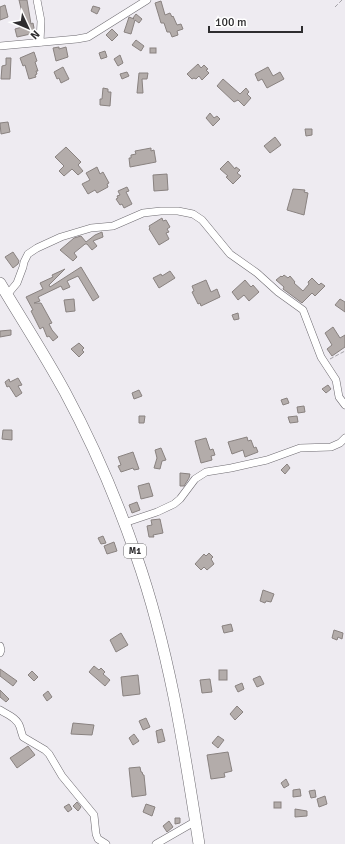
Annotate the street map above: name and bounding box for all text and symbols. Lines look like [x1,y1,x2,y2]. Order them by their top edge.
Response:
north arrow [8,8,48,48]
scale bar [209,8,302,34]
text: 100 m [215,15,247,30]
text: N [27,27,42,42]
road number: M1 [124,544,146,558]

